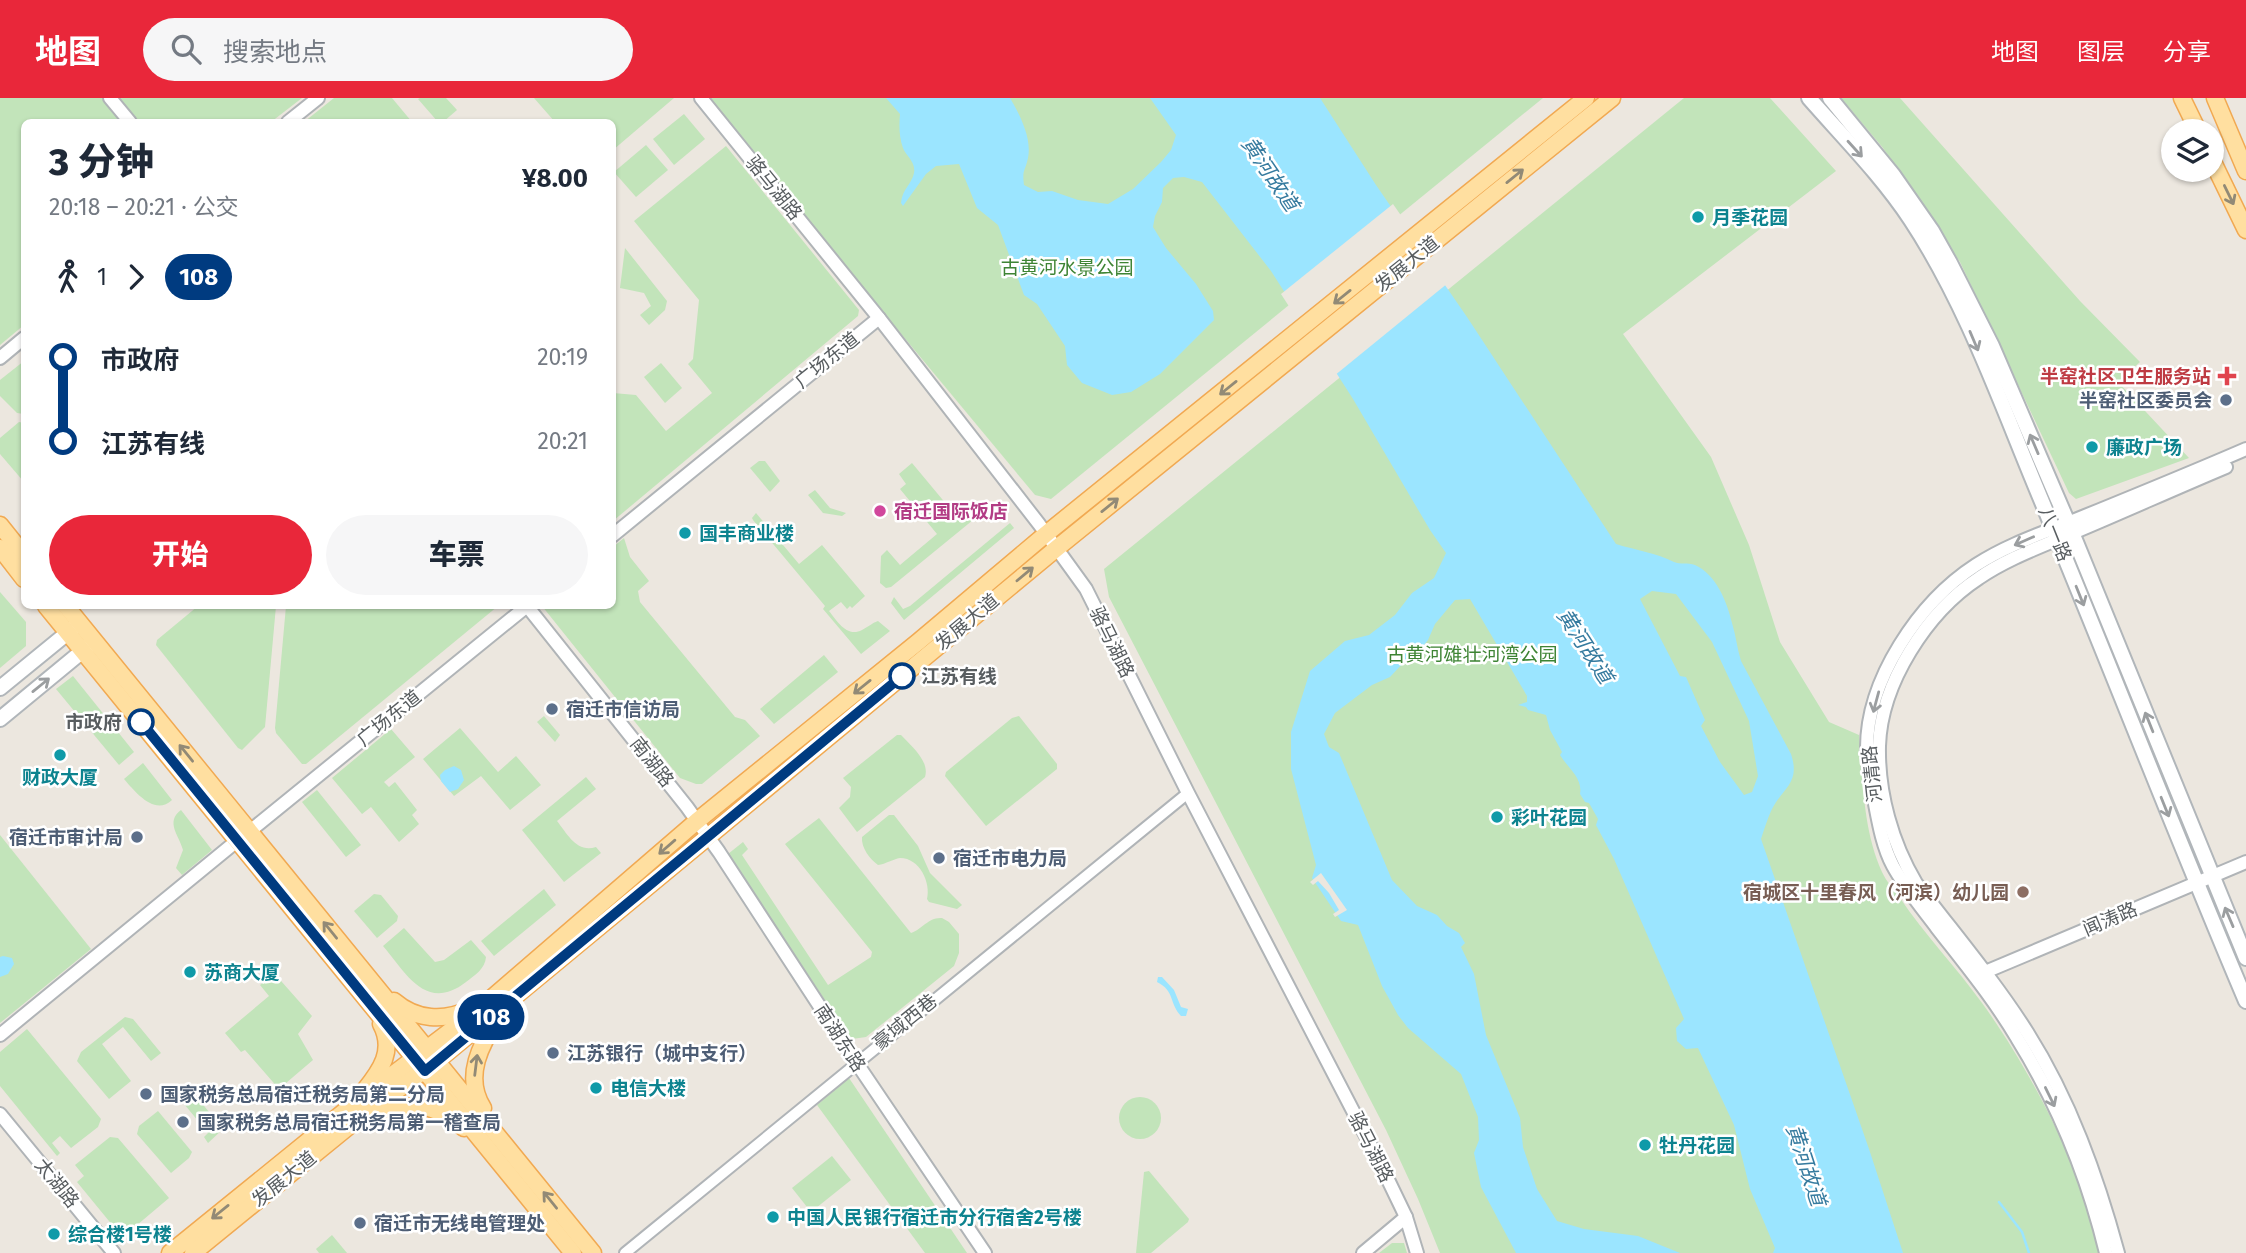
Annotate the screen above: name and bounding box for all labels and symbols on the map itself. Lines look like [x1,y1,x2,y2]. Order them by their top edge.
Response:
water label: 黄河故道 [1236,132,1306,219]
one-way arrow [1847,140,1863,158]
street label: 骆马湖路 [741,151,807,225]
one-way arrow [1506,169,1524,184]
one-way arrow [2223,184,2236,205]
place label: 月季花园 [1712,206,1788,229]
marker: 月季花园 [1690,209,1706,225]
street label: 发展大道 [1370,231,1444,297]
park label: 古黄河水景公园 [1000,256,1134,279]
one-way arrow [1333,289,1351,304]
street label: 广场东道 [790,327,864,393]
one-way arrow [1968,330,1981,351]
place label: 半窑社区卫生服务站 [2040,365,2211,388]
marker: 半窑社区卫生服务站 [2217,366,2237,386]
one-way arrow [1220,380,1238,395]
place label: 半窑社区委员会 [2079,389,2212,412]
marker: 半窑社区委员会 [2218,392,2234,408]
one-way arrow [2027,434,2040,455]
place label: 廉政广场 [2106,436,2182,459]
marker: 廉政广场 [2084,439,2100,455]
one-way arrow [1101,497,1119,513]
place label: 宿迁国际饭店 [894,500,1008,523]
marker: 宿迁国际饭店 [872,503,888,519]
street label: 八一路 [2034,503,2076,565]
place label: 国丰商业楼 [699,522,794,545]
marker: 国丰商业楼 [677,525,693,541]
one-way arrow [2014,535,2036,548]
one-way arrow [1015,567,1033,582]
one-way arrow [2075,585,2088,607]
street label: 发展大道 [930,589,1004,655]
street label: 骆马湖路 [1085,603,1139,681]
water label: 黄河故道 [1551,604,1620,691]
park label: 古黄河雄壮河湾公园 [1386,643,1558,666]
marker: 江苏有线 [889,663,915,689]
place label: 江苏有线 [921,665,997,688]
one-way arrow [32,677,50,693]
one-way arrow [853,679,871,695]
street label: 广场东道 [352,685,426,751]
one-way arrow [1869,690,1882,713]
place label: 宿迁市信访局 [566,698,680,721]
marker: 宿迁市信访局 [544,701,560,717]
marker: 市政府 [128,709,154,735]
place label: 市政府 [65,711,122,734]
one-way arrow [2142,712,2155,733]
street label: 南湖路 [625,732,679,792]
street label: 河清路 [1858,744,1886,804]
one-way arrow [178,745,194,763]
marker: 财政大厦 [52,747,68,763]
place label: 财政大厦 [22,766,98,789]
one-way arrow [2160,796,2173,818]
place label: 彩叶花园 [1511,806,1587,829]
marker: 彩叶花园 [1489,809,1505,825]
place label: 宿迁市审计局 [9,826,123,849]
marker: 宿迁市审计局 [129,829,145,845]
one-way arrow [659,839,677,855]
place label: 宿迁市电力局 [953,847,1067,870]
marker: 宿迁市电力局 [931,850,947,866]
place label: 宿城区十里春风（河滨）幼儿园 [1743,881,2009,904]
marker: 宿城区十里春风（河滨）幼儿园 [2015,884,2031,900]
street label: 闻涛路 [2079,897,2141,941]
one-way arrow [2222,906,2235,928]
one-way arrow [322,921,338,939]
place label: 苏商大厦 [204,961,280,984]
marker: 苏商大厦 [182,964,198,980]
street label: 豪域西巷 [868,989,942,1055]
line badge: 108 [451,994,531,1040]
street label: 南湖东路 [810,1000,870,1076]
place label: 江苏银行（城中支行） [567,1042,757,1065]
marker: 江苏银行（城中支行） [545,1045,561,1061]
one-way arrow [470,1055,483,1077]
place label: 电信大楼 [610,1077,686,1100]
marker: 电信大楼 [588,1080,604,1096]
place label: 国家税务总局宿迁税务局第二分局 [160,1083,445,1106]
marker: 国家税务总局宿迁税务局第二分局 [138,1086,154,1102]
one-way arrow [2043,1086,2057,1107]
street label: 骆马湖路 [1343,1108,1399,1186]
place label: 国家税务总局宿迁税务局第一稽查局 [197,1111,501,1134]
marker: 国家税务总局宿迁税务局第一稽查局 [175,1114,191,1130]
water label: 黄河故道 [1781,1121,1832,1212]
place label: 牡丹花园 [1659,1134,1735,1157]
marker: 牡丹花园 [1637,1137,1653,1153]
street label: 发展大道 [247,1146,321,1212]
street label: 太湖路 [30,1154,84,1212]
one-way arrow [542,1192,558,1210]
one-way arrow [211,1205,230,1220]
place label: 中国人民银行宿迁市分行宿舍2号楼 [787,1206,1082,1229]
marker: 中国人民银行宿迁市分行宿舍2号楼 [765,1209,781,1225]
place label: 宿迁市无线电管理处 [374,1212,545,1235]
marker: 宿迁市无线电管理处 [352,1215,368,1231]
place label: 综合楼1号楼 [68,1223,172,1246]
marker: 综合楼1号楼 [46,1226,62,1242]

